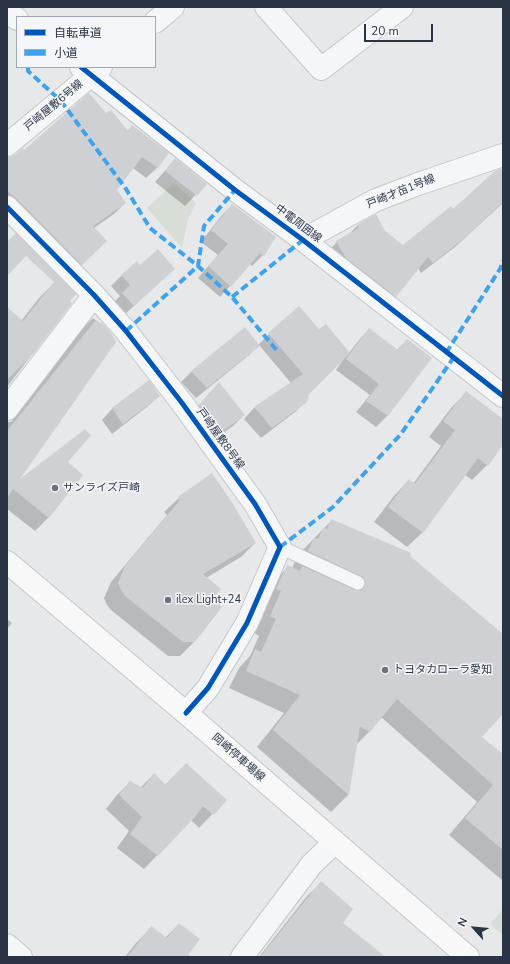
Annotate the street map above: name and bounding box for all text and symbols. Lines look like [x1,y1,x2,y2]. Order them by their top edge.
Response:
legend [16,16,156,68]
scale bar [366,16,435,42]
text: 20 m [371,23,399,39]
text: 自転車道 [54,25,102,41]
text: 小道 [54,45,78,61]
street label: 戸崎屋敷6号線 [22,78,86,134]
street label: 戸崎才苗1号線 [365,172,437,212]
street label: 中電周囲線 [272,202,324,246]
street label: 戸崎屋敷8号線 [193,406,247,472]
place label: サンライズ戸崎 [63,481,140,495]
marker: サンライズ戸崎 [50,483,60,493]
place label: ilex Light+24 [176,593,241,607]
marker: ilex Light+24 [163,595,173,605]
place label: トヨタカローラ愛知 [393,663,492,677]
marker: トヨタカローラ愛知 [380,665,390,675]
street label: 岡崎停車場線 [209,731,267,785]
north arrow [454,908,494,948]
text: N [454,915,471,929]

